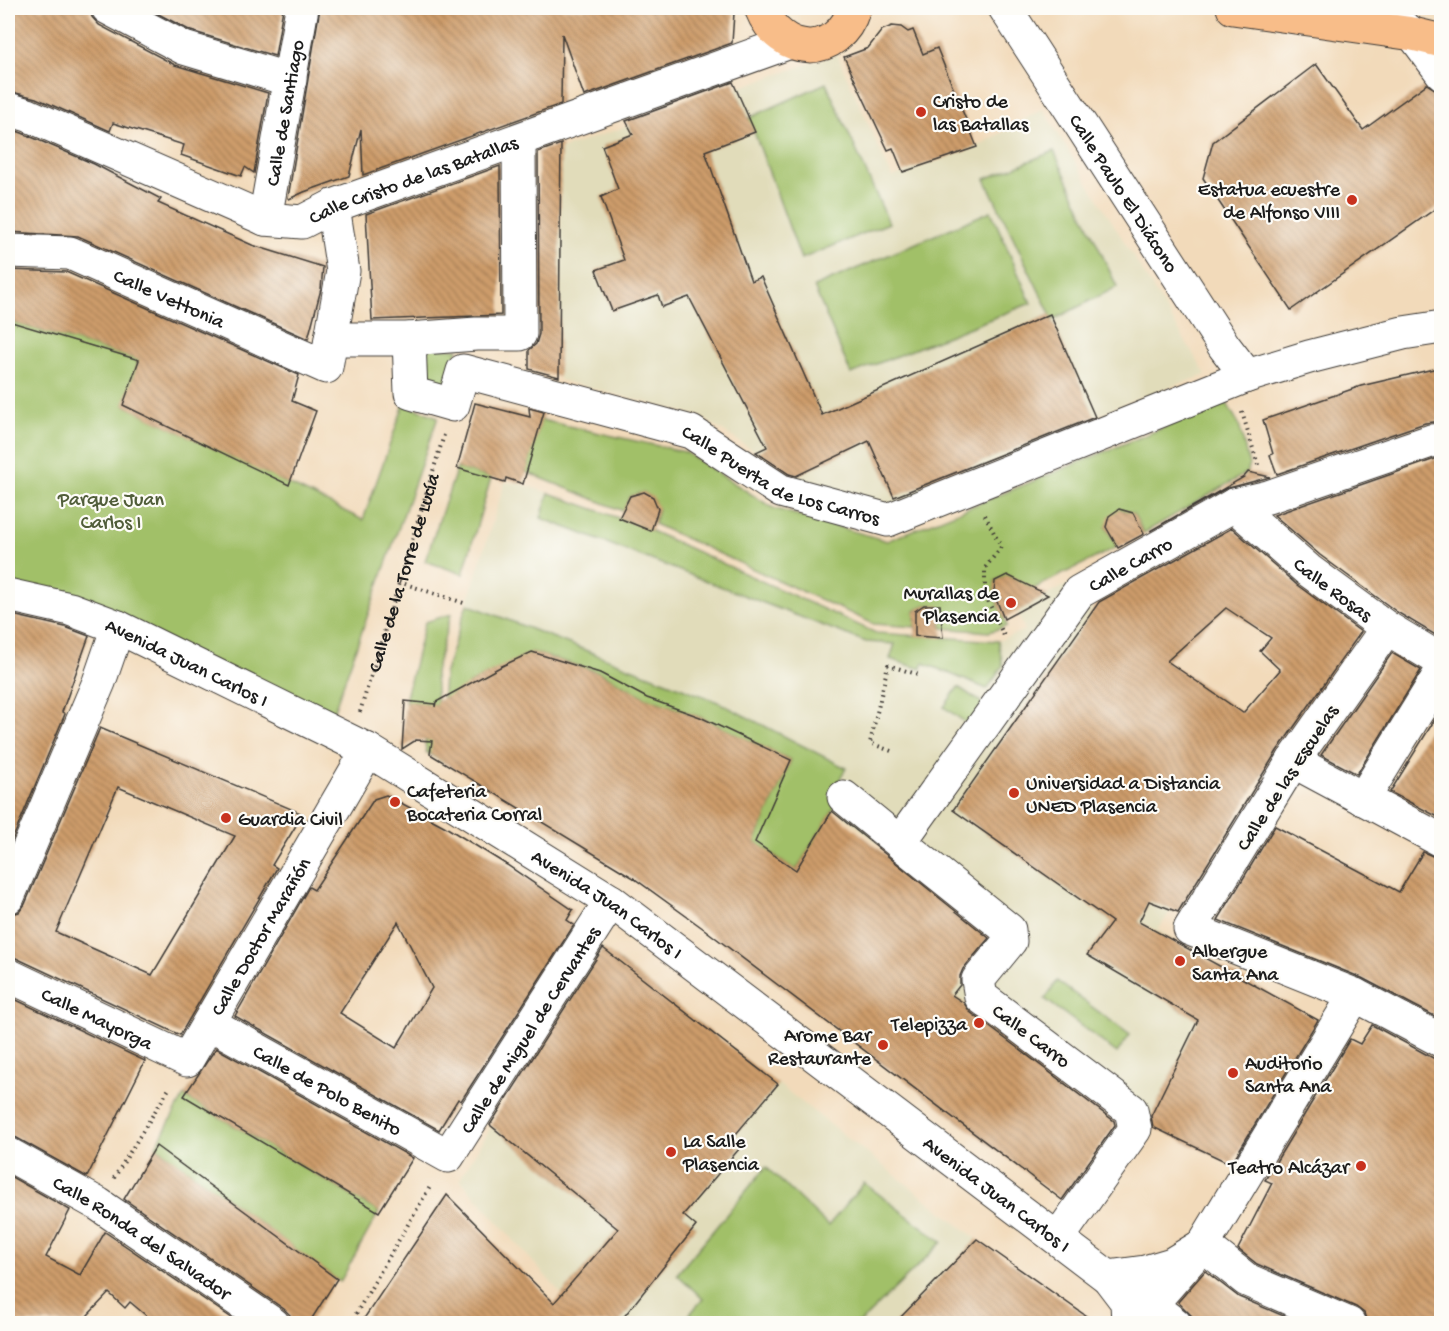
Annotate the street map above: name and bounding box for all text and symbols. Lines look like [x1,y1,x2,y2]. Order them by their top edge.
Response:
street label: Calle de Santiago [263,38,311,188]
place label: Cristo de las Batallas [933,92,1029,138]
marker: Cristo de las Batallas [914,105,928,119]
street label: Calle Paulo El Diácono [1062,111,1181,278]
street label: Calle Cristo de las Batallas [306,132,522,231]
place label: Estatua ecuestre de Alfonso VIII [1198,180,1341,226]
marker: Estatua ecuestre de Alfonso VIII [1345,193,1359,207]
street label: Calle Vettonia [109,266,228,336]
street label: Calle Puerta de Los Carros [679,422,882,532]
street label: Calle de la Torre de Lucía [365,471,447,675]
park label: Parque Juan Carlos I [57,490,165,536]
street label: Calle Carro [1086,534,1177,599]
street label: Calle Rosas [1287,554,1376,629]
place label: Murallas de Plasencia [904,584,1000,630]
marker: Murallas de Plasencia [1004,596,1018,610]
street label: Avenida Juan Carlos I [101,615,271,714]
street label: Calle de las Escuelas [1233,701,1345,856]
place label: Universidad a Distancia UNED Plasencia [1026,774,1221,820]
place label: Cafeteria Bocateria Corral [406,782,542,828]
marker: Universidad a Distancia UNED Plasencia [1007,786,1021,800]
marker: Cafeteria Bocateria Corral [388,795,402,809]
place label: Guardia Civil [238,810,343,833]
marker: Guardia Civil [219,811,233,825]
street label: Avenida Juan Carlos I [526,846,686,966]
street label: Calle Doctor Marañón [207,854,318,1021]
street label: Calle de Miguel de Cervantes [457,923,607,1139]
place label: Albergue Santa Ana [1192,942,1279,988]
marker: Albergue Santa Ana [1173,954,1187,968]
street label: Calle Mayorga [36,984,156,1057]
street label: Calle Carro [986,1001,1074,1075]
place label: Telepizza [890,1015,968,1038]
marker: Telepizza [972,1016,986,1030]
place label: Arome Bar Restaurante [768,1026,873,1072]
marker: Arome Bar Restaurante [876,1038,890,1052]
street label: Calle de Polo Benito [248,1042,405,1143]
place label: Auditorio Santa Ana [1245,1054,1332,1100]
marker: Auditorio Santa Ana [1226,1066,1240,1080]
place label: La Salle Plasencia [682,1132,760,1178]
street label: Avenida Juan Carlos I [917,1133,1073,1259]
marker: La Salle Plasencia [664,1145,678,1159]
place label: Teatro Alcázar [1227,1158,1351,1181]
marker: Teatro Alcázar [1354,1159,1368,1173]
street label: Calle Ronda del Salvador [48,1173,236,1308]

